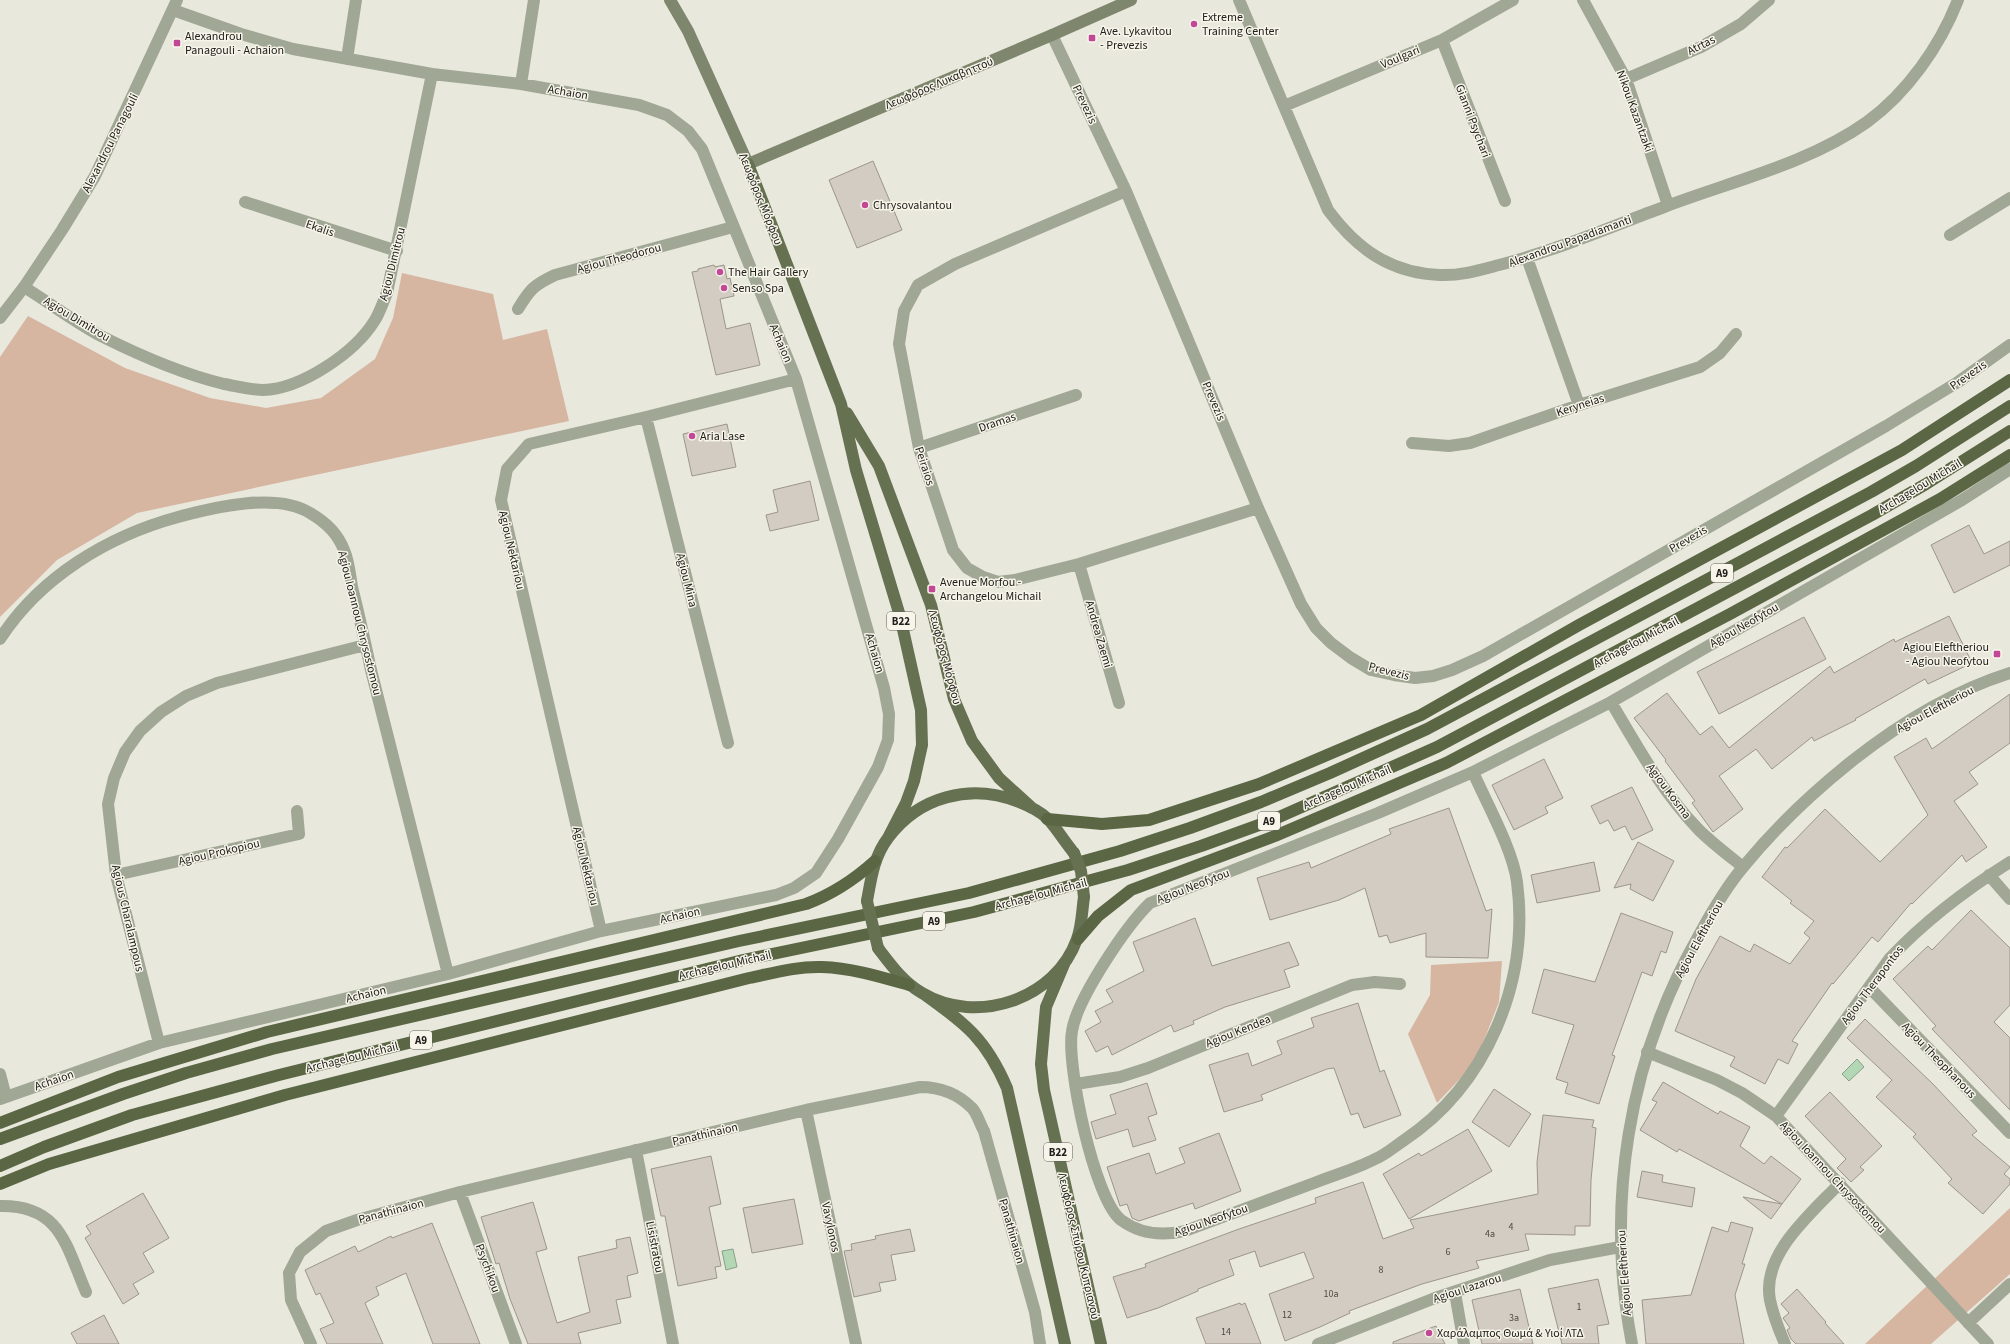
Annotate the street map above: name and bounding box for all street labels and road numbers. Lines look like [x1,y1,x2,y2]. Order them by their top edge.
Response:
street label: Atrtas [1684,31,1718,60]
street label: Voulgari [1378,42,1422,73]
street label: Λεωφόρος Λυκαβηττού [882,53,996,114]
street label: Nikou Kazantzaki [1612,68,1657,155]
street label: Achaion [546,81,589,104]
street label: Prevezis [1068,82,1101,127]
street label: Gianni Psychari [1451,82,1494,160]
street label: Alexandrou Panagouli [78,91,143,196]
street label: Λεωφόρος Μόρφου [734,151,787,248]
street label: Alexandrou Papadiamanti [1506,211,1634,272]
street label: Ekalis [303,216,336,241]
street label: Agiou Dimitrou [375,226,410,303]
street label: Agiou Theodorou [575,239,663,278]
street label: Agiou Dimitrou [40,293,113,346]
street label: Achaion [765,321,796,365]
street label: Prevezis [1946,357,1990,394]
street label: Prevezis [1198,379,1229,424]
street label: Keryneias [1554,390,1606,421]
street label: Dramas [976,408,1018,437]
street label: Peiraios [910,445,939,488]
street label: Archagelou Michail [1875,455,1965,518]
street label: Agiou Nektariou [494,509,529,591]
street label: Prevezis [1666,522,1710,557]
street label: Agiou Ioannou Chrysostomou [333,549,386,697]
street label: Agiou Mina [672,551,701,609]
road number: A9 [1711,564,1733,582]
street label: Andrea Zaemi [1081,599,1116,670]
street label: Agiou Neofytou [1707,599,1782,652]
street label: Λεωφόρος Μόρφου [924,608,965,706]
road number: B22 [887,612,915,630]
street label: Archagelou Michail [1590,613,1682,672]
street label: Achaion [861,631,888,675]
street label: Prevezis [1367,658,1411,685]
street label: Agiou Eleftheriou [1893,682,1977,737]
street label: Agiou Kosma [1642,760,1695,822]
street label: Archagelou Michail [1300,761,1394,814]
road number: A9 [1258,812,1280,830]
street label: Agiou Nektariou [568,825,603,907]
street label: Agiou Prokopiou [177,835,262,870]
street label: Agious Charalampous [107,863,148,973]
street label: Agiou Neofytou [1154,865,1232,908]
street label: Archagelou Michail [993,874,1089,915]
street label: Agiou Eleftheriou [1671,898,1728,981]
street label: Achaion [658,903,702,928]
road number: A9 [923,912,945,930]
street label: Agiou Therapontos [1837,942,1908,1028]
street label: Archagelou Michail [677,947,773,984]
street label: Achaion [344,982,388,1007]
street label: Agiou Kendea [1203,1011,1273,1052]
street label: Agiou Theophanous [1898,1018,1980,1102]
road number: A9 [410,1031,432,1049]
street label: Archagelou Michail [304,1038,400,1077]
street label: Achaion [32,1066,76,1095]
street label: Agiou Ioannou Chrysostomou [1776,1117,1889,1237]
street label: Panathinaion [671,1119,740,1150]
road number: B22 [1044,1143,1072,1161]
street label: Λεωφόρος Σπύρου Κυπριανού [1053,1171,1104,1321]
street label: Panathinaion [357,1195,426,1228]
street label: Panathinaion [994,1197,1029,1266]
street label: Vavylonos [817,1200,844,1254]
street label: Agiou Neofytou [1172,1200,1250,1241]
street label: Lisistratou [641,1220,668,1274]
street label: Agiou Eleftheriou [1613,1229,1636,1316]
street label: Psychikou [471,1241,504,1295]
street label: Agiou Lazarou [1431,1269,1503,1307]

